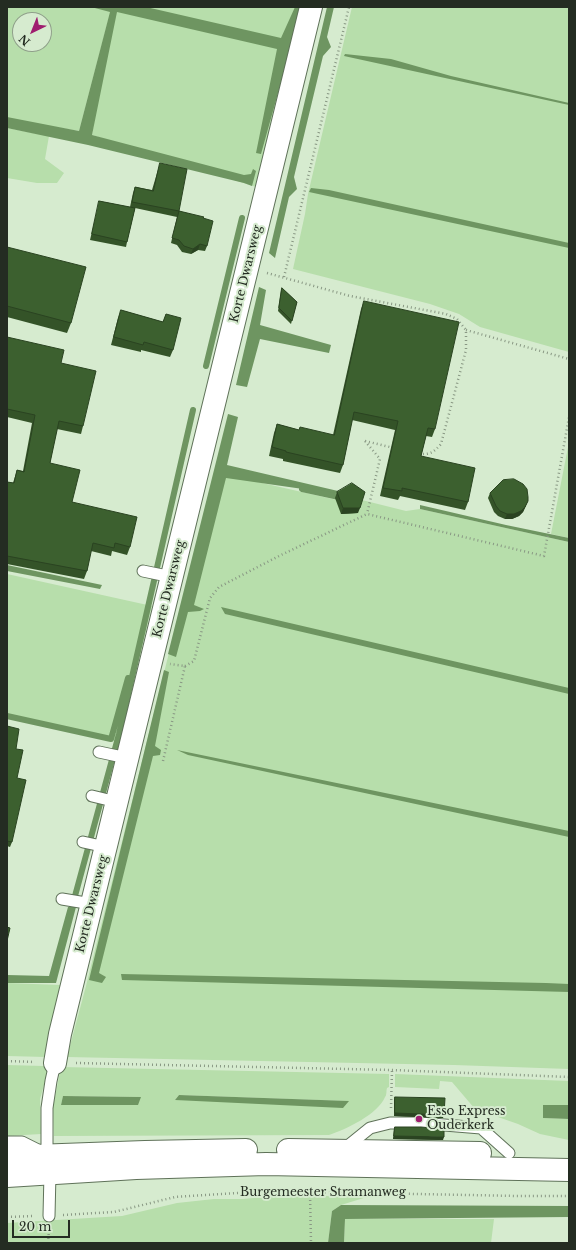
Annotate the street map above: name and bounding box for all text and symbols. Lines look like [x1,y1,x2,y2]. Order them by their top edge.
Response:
north arrow [12,12,52,52]
text: N [16,31,33,49]
street label: Korte Dwarsweg [227,224,265,324]
street label: Korte Dwarsweg [150,539,188,639]
street label: Korte Dwarsweg [73,854,111,954]
place label: Esso Express Ouderkerk [427,1105,505,1133]
marker: Esso Express Ouderkerk [414,1114,424,1124]
street label: Burgemeester Stramanweg [240,1186,406,1200]
scale bar [14,1212,72,1238]
text: 20 m [19,1219,51,1234]

